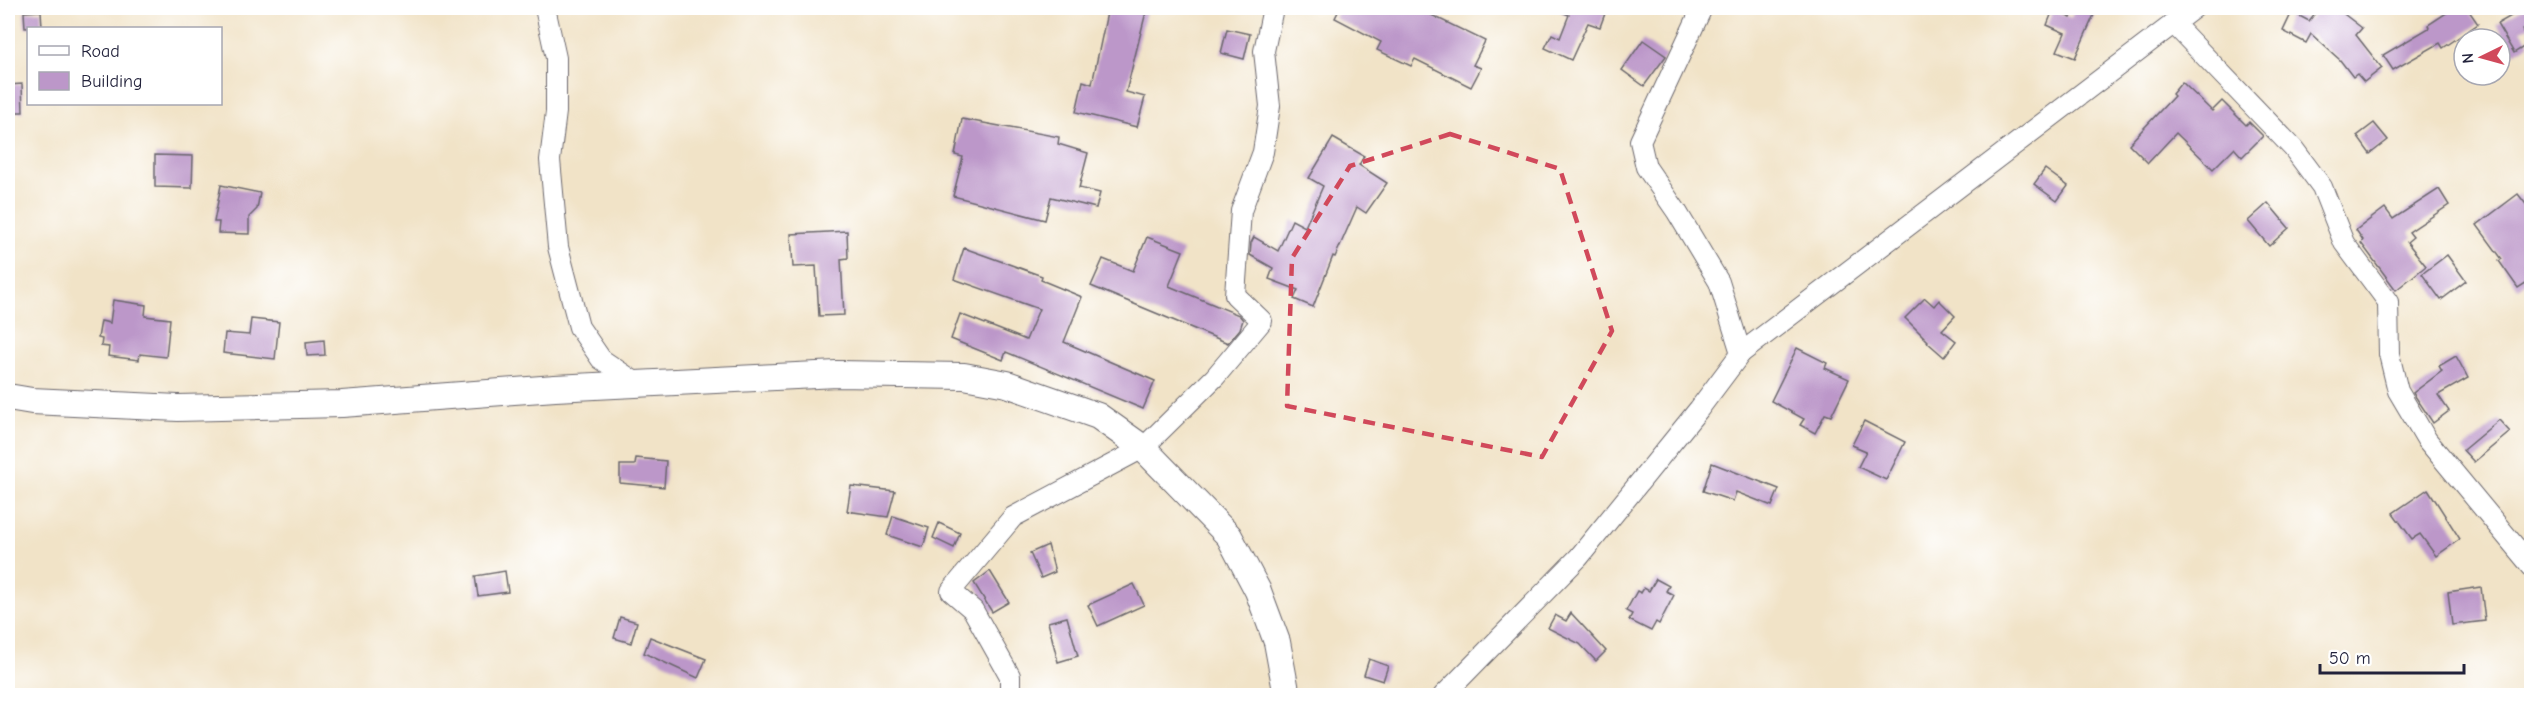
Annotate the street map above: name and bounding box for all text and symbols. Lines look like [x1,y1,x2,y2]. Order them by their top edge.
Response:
legend [27,27,222,105]
north arrow [2452,27,2512,87]
text: Road [81,41,120,62]
text: N [2459,52,2477,64]
text: Building [81,71,143,92]
scale bar [2320,637,2464,675]
text: 50 m [2329,648,2371,669]

